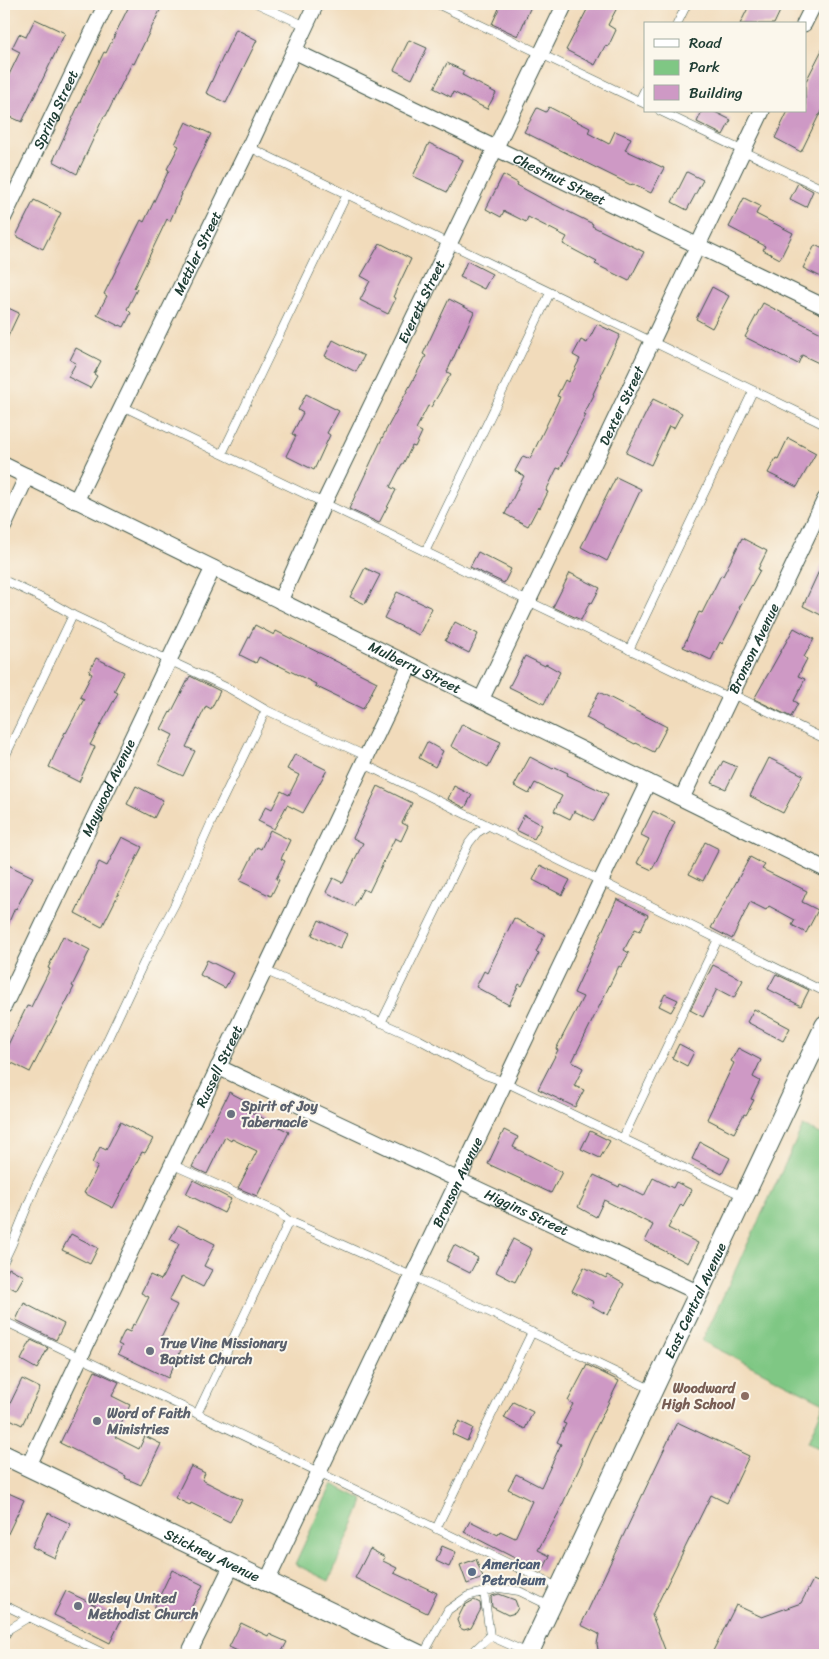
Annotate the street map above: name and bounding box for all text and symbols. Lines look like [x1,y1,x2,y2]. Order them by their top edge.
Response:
legend [644,22,806,112]
text: Road [689,30,722,56]
text: Park [689,54,720,80]
street label: Spring Street [26,66,85,154]
text: Building [689,80,743,106]
street label: Chestnut Street [509,146,610,212]
street label: Mettler Street [166,207,228,299]
street label: Everett Street [390,256,452,348]
street label: Dexter Street [592,360,652,450]
street label: Bronson Avenue [721,599,786,698]
street label: Mulberry Street [364,634,466,701]
street label: Maywood Avenue [74,734,142,840]
street label: Russell Street [189,1021,249,1112]
place label: Spirit of Joy Tabernacle [240,1094,318,1135]
marker: Spirit of Joy Tabernacle [225,1108,237,1120]
street label: Bronson Avenue [425,1132,490,1232]
street label: Higgins Street [480,1181,573,1243]
street label: East Central Avenue [657,1238,733,1363]
place label: True Vine Missionary Baptist Church [160,1331,288,1372]
marker: True Vine Missionary Baptist Church [144,1345,156,1357]
place label: Woodward High School [661,1376,737,1417]
marker: Woodward High School [739,1390,751,1402]
place label: Word of Faith Ministries [106,1401,191,1442]
marker: Word of Faith Ministries [91,1415,103,1427]
street label: Stickney Avenue [160,1521,264,1589]
place label: American Petroleum [481,1552,546,1593]
marker: American Petroleum [466,1566,478,1578]
place label: Wesley United Methodist Church [87,1586,199,1627]
marker: Wesley United Methodist Church [72,1600,84,1612]

